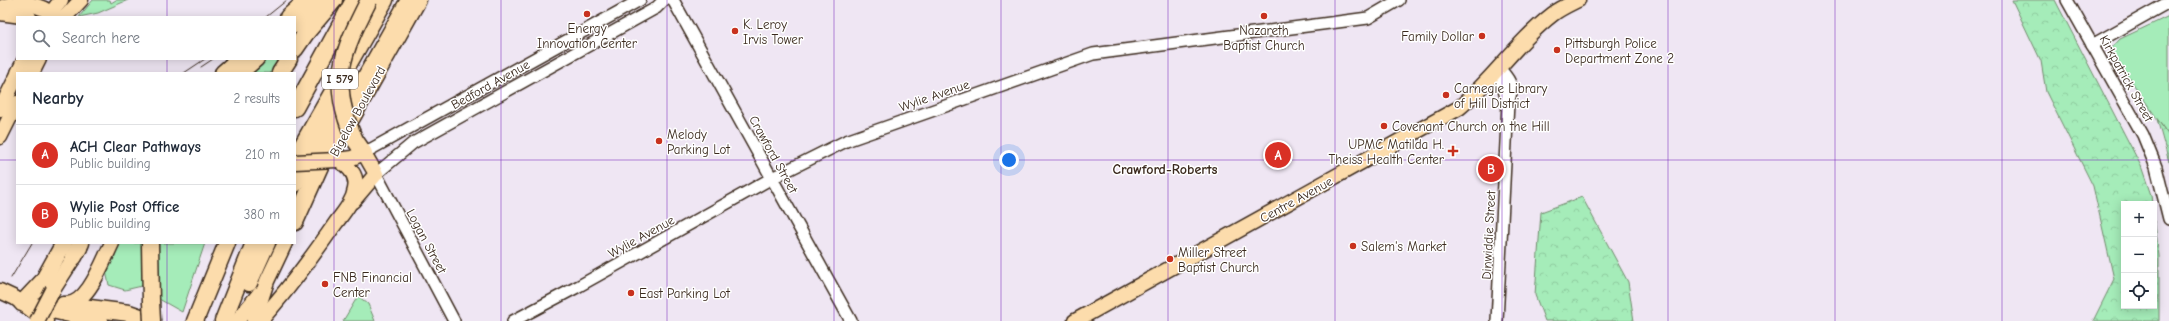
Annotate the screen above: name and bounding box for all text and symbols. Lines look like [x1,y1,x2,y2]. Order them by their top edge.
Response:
marker: Energy Innovation Center [582,9,592,19]
marker: Nazareth Baptist Church [1259,11,1269,21]
search box [16,16,296,60]
place label: K. Leroy Irvis Tower [743,17,804,47]
place label: Energy Innovation Center [537,21,638,51]
place label: Nazareth Baptist Church [1223,23,1305,53]
marker: K. Leroy Irvis Tower [730,26,740,36]
icon: search [30,27,52,49]
text: Search here [62,29,140,47]
place label: Family Dollar [1401,29,1475,44]
marker: Family Dollar [1477,31,1487,41]
street label: Kirkpatrick Street [2097,32,2157,125]
place label: Pittsburgh Police Department Zone 2 [1565,36,1674,66]
marker: Pittsburgh Police Department Zone 2 [1552,45,1562,55]
street label: Bedford Avenue [448,56,532,112]
street label: Bigelow Boulevard [326,64,388,159]
road number: I 579 [322,69,358,89]
street label: Wylie Avenue [897,76,972,115]
place label: Carnegie Library of Hill District [1454,81,1547,111]
text: Nearby [32,89,83,108]
marker: Carnegie Library of Hill District [1441,90,1451,100]
text: 2 results [233,91,280,106]
street label: Crawford Street [746,113,802,197]
place label: Covenant Church on the Hill [1392,119,1549,134]
marker: Covenant Church on the Hill [1379,121,1389,131]
place label: Melody Parking Lot [667,127,731,157]
marker: Melody Parking Lot [654,136,664,146]
place label: UPMC Matilda H. Theiss Health Center [1328,137,1445,167]
text: ACH Clear Pathways [70,138,201,156]
pin: A [1265,140,1291,170]
marker: UPMC Matilda H. Theiss Health Center [1447,145,1459,157]
text: A [41,147,49,162]
text: 210 m [245,147,280,162]
your location [999,150,1019,170]
pin: B [1478,154,1504,184]
text: Public building [70,156,151,171]
district label: Crawford-Roberts [1113,161,1218,178]
street label: Centre Avenue [1257,173,1336,226]
street label: Dinwiddie Street [1479,189,1498,280]
text: Wylie Post Office [70,198,179,216]
map controls [2121,201,2157,309]
button: + [2121,201,2157,237]
street label: Logan Street [403,206,450,277]
text: B [41,207,49,222]
text: 380 m [244,207,280,222]
street label: Wylie Avenue [606,212,677,261]
text: Public building [70,216,151,231]
button: − [2121,237,2157,273]
place label: Salem's Market [1361,239,1448,254]
marker: Salem's Market [1348,241,1358,251]
place label: Miller Street Baptist Church [1178,245,1259,275]
marker: Miller Street Baptist Church [1165,254,1175,264]
place label: FNB Financial Center [333,270,412,300]
button: locate [2121,273,2157,309]
marker: FNB Financial Center [320,279,330,289]
place label: East Parking Lot [639,286,731,301]
marker: East Parking Lot [626,288,636,298]

